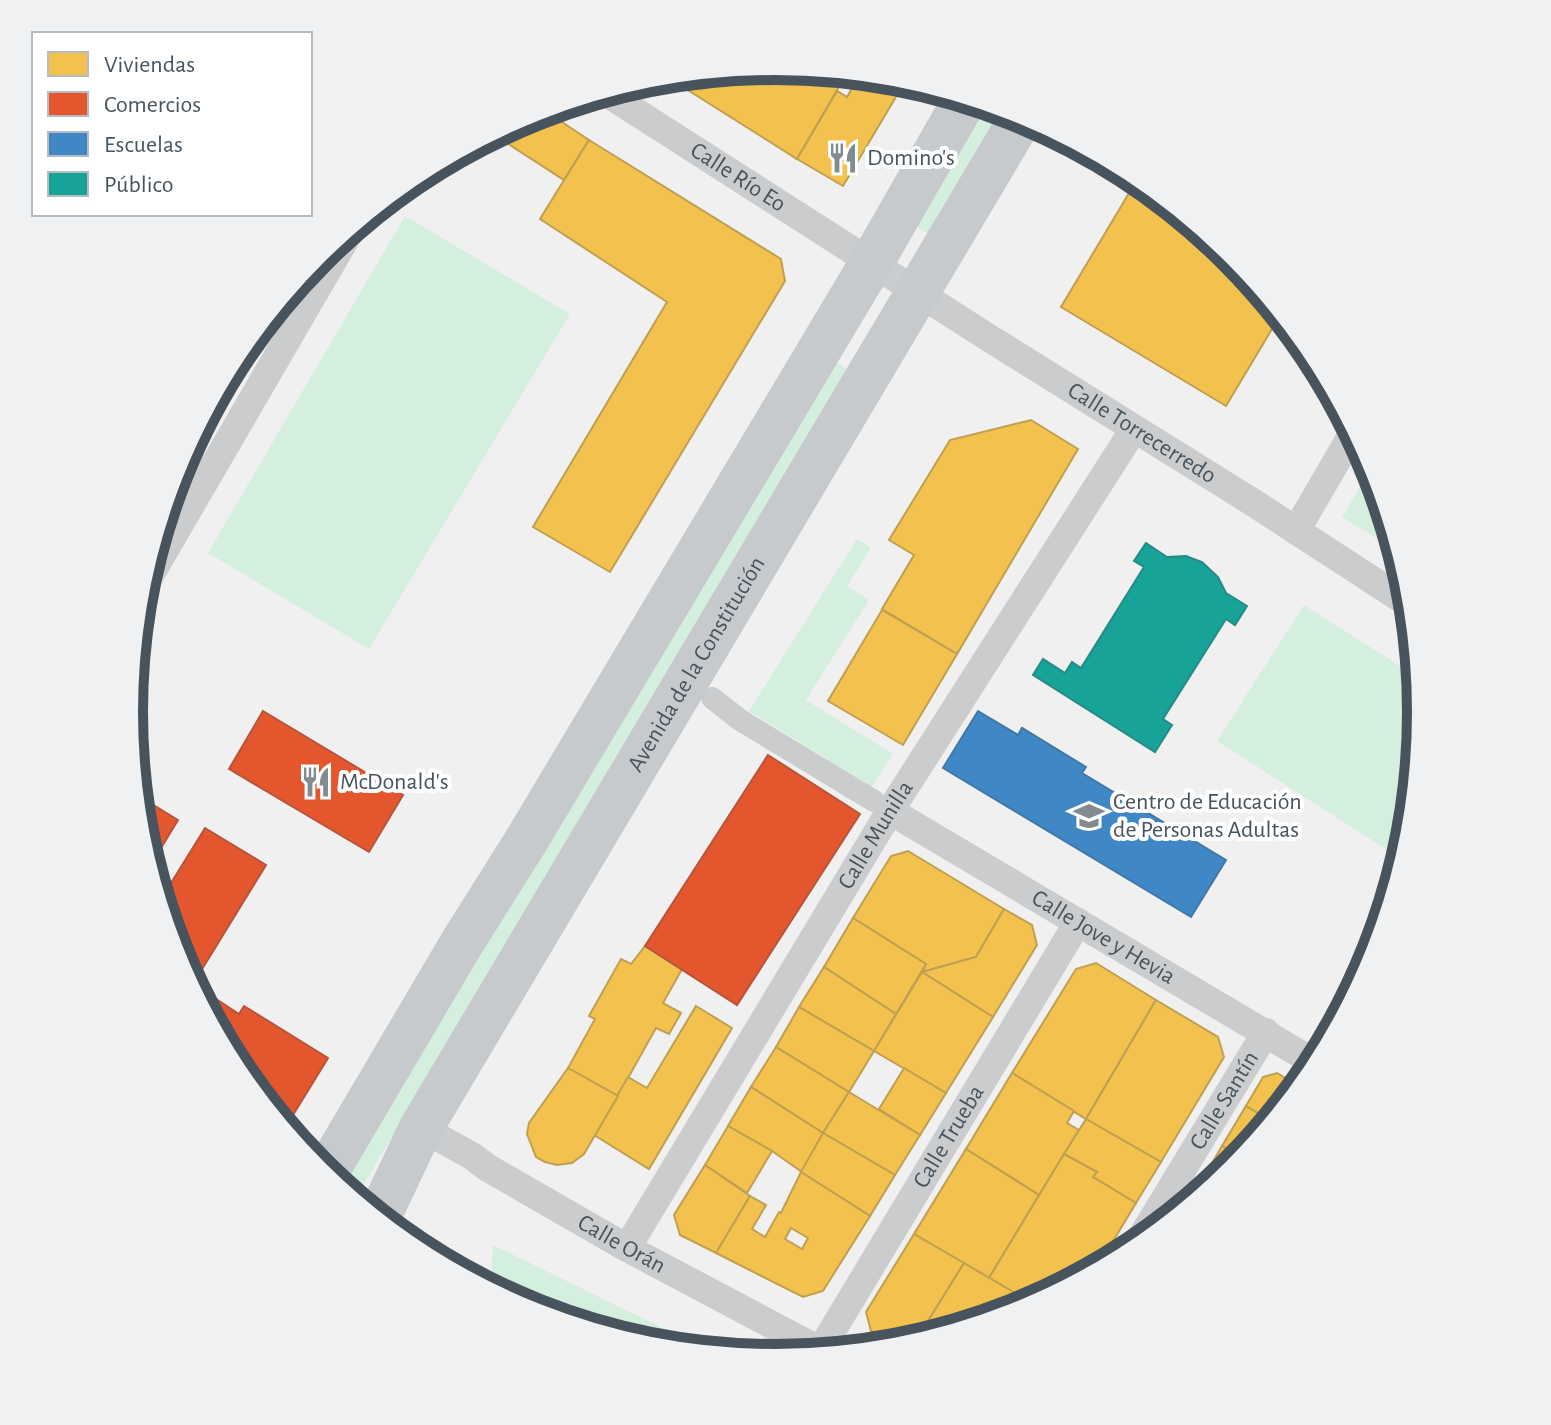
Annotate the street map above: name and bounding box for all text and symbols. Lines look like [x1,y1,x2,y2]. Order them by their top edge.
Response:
legend [32,32,312,216]
text: Viviendas [104,53,195,77]
text: Comercios [104,93,201,117]
text: Escuelas [104,133,183,157]
street label: Calle Río Eo [686,138,790,217]
restaurant icon: Domino's [826,141,860,175]
place label: Domino's [867,146,955,170]
text: Público [104,173,173,197]
street label: Calle Torrecerredo [1063,378,1220,488]
street label: Avenida de la Constitución [623,553,770,776]
restaurant icon: McDonald's [299,765,333,799]
place label: McDonald's [340,770,449,794]
street label: Calle Munilla [834,777,918,894]
place label: Centro de Educación de Personas Adultas [1113,790,1302,842]
school or university icon: Centro de Educación de Personas Adultas [1072,799,1106,833]
street label: Calle Jove y Hevia [1028,886,1179,989]
street label: Calle Santín [1185,1047,1263,1154]
street label: Calle Trueba [909,1081,989,1192]
street label: Calle Orán [574,1210,669,1278]

